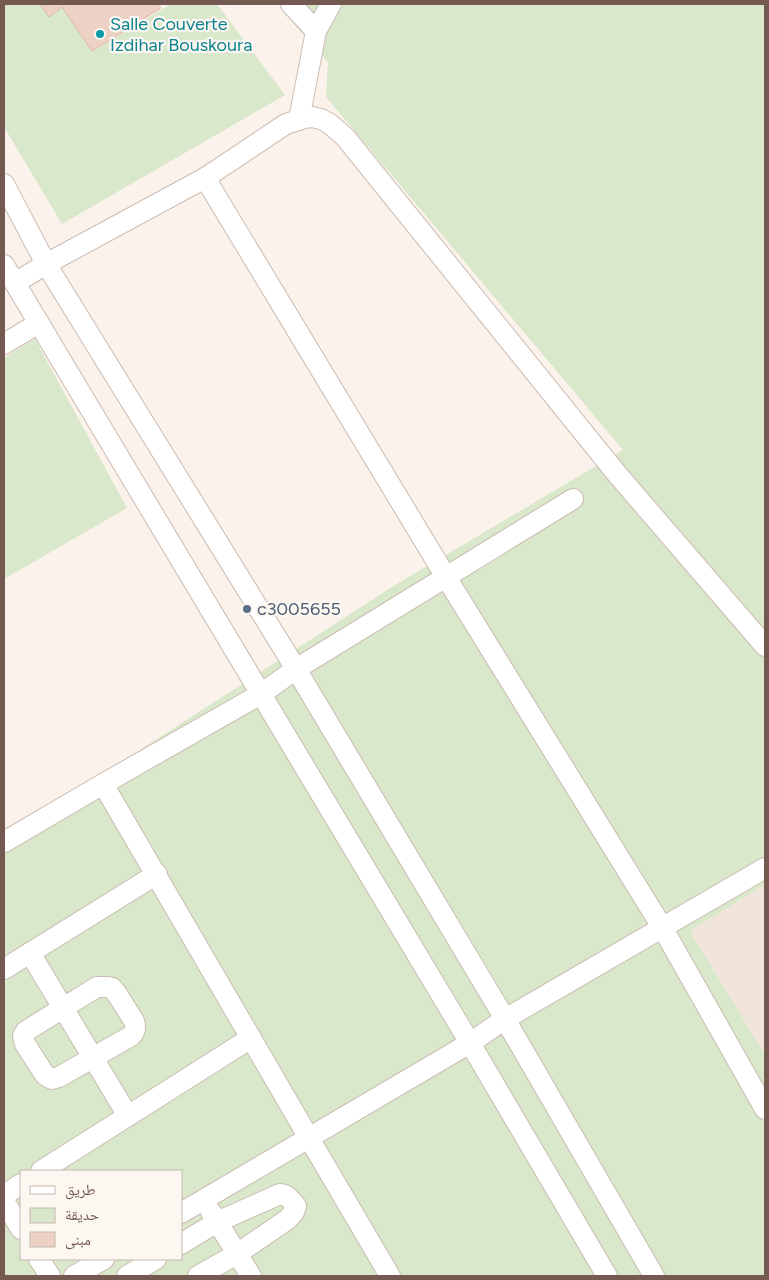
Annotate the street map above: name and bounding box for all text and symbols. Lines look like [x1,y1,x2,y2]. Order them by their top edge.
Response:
place label: Salle Couverte Izdihar Bouskoura [110,13,252,56]
marker: Salle Couverte Izdihar Bouskoura [94,28,106,40]
place label: c3005655 [257,598,341,620]
marker: c3005655 [241,603,253,615]
legend [20,1170,182,1260]
text: طريق [65,1181,96,1200]
text: حديقة [65,1206,100,1224]
text: مبنى [65,1231,91,1250]

